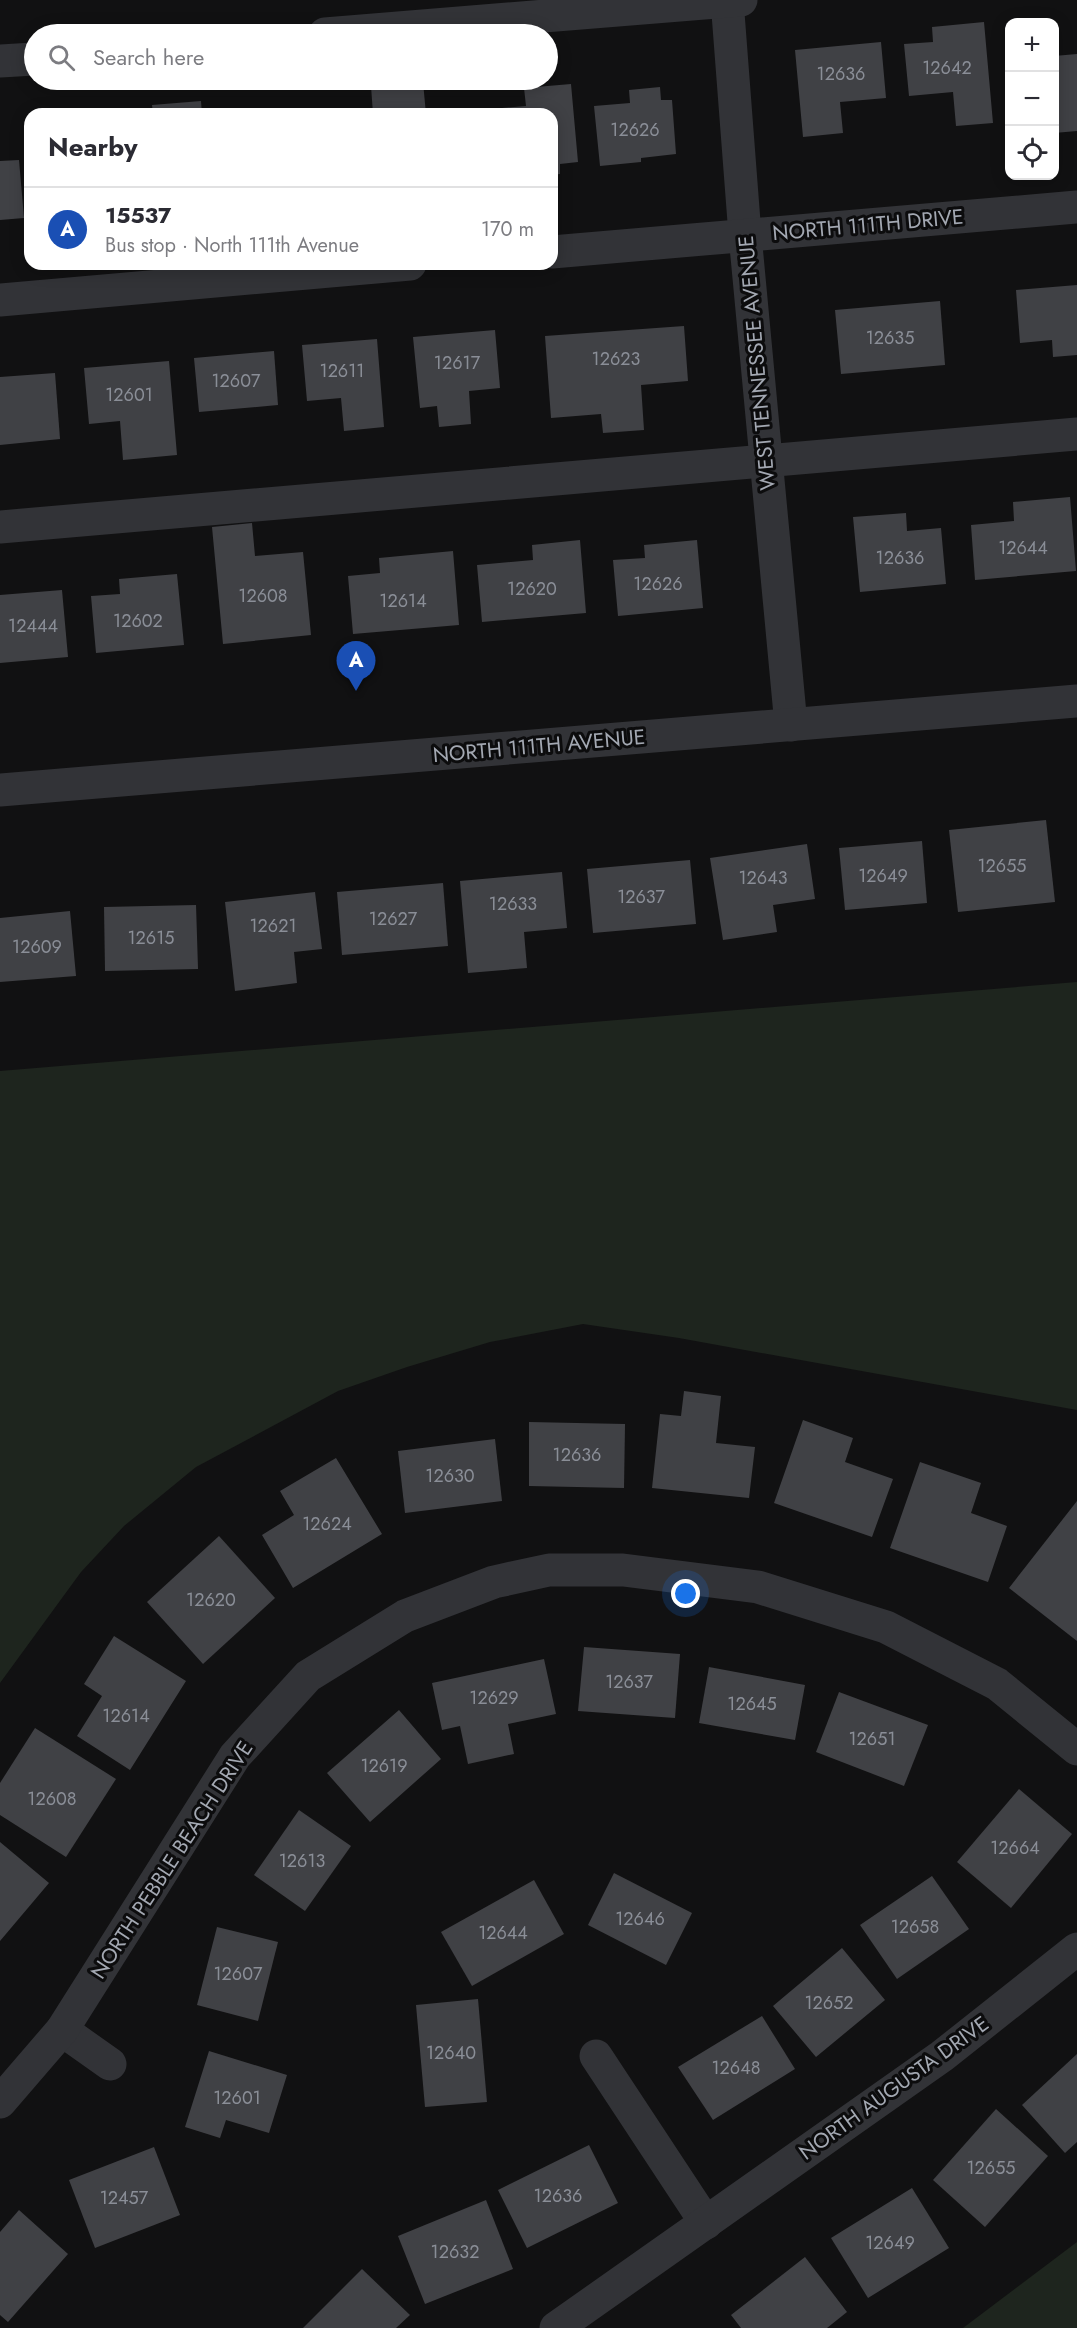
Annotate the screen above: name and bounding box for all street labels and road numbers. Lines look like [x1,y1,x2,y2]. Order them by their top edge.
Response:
street label: NORTH 111TH DRIVE [771,202,965,248]
street label: WEST TENNESSEE AVENUE [731,234,783,492]
street label: NORTH 111TH AVENUE [431,722,647,770]
street label: NORTH PEBBLE BEACH DRIVE [84,1735,260,1985]
street label: NORTH AUGUSTA DRIVE [793,2009,995,2167]

